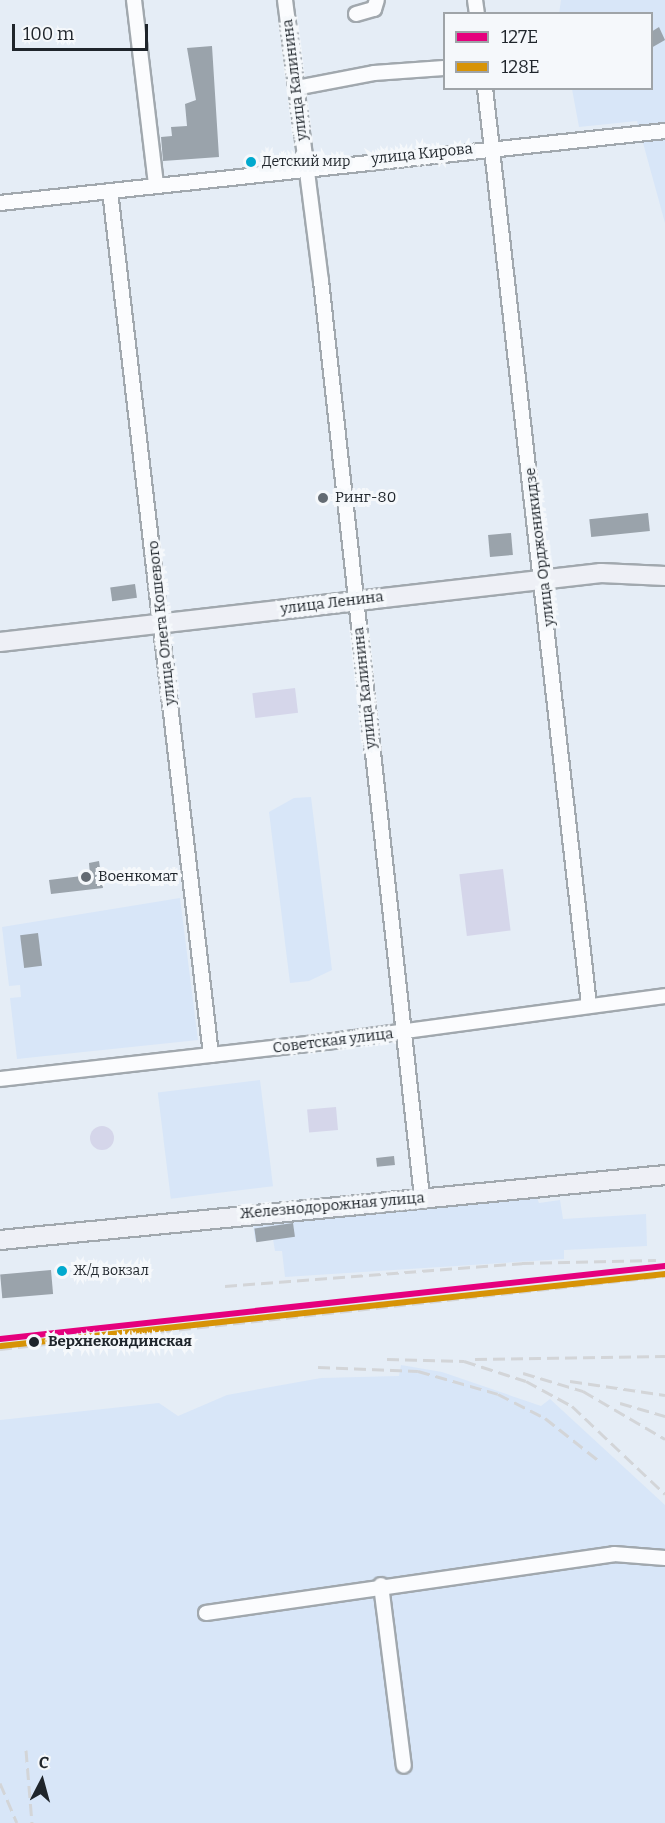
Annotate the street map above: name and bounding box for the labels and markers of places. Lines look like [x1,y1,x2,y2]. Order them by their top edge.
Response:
place label: Детский мир [262,154,350,170]
marker: Детский мир [245,156,257,168]
place label: Ринг-80 [335,489,396,507]
marker: Ринг-80 [316,491,330,505]
place label: Военкомат [98,868,178,886]
marker: Военкомат [79,870,93,884]
place label: Ж/д вокзал [73,1263,149,1279]
marker: Ж/д вокзал [56,1265,68,1277]
marker: Верхнекондинская [25,1333,43,1351]
place label: Верхнекондинская [48,1333,192,1351]

